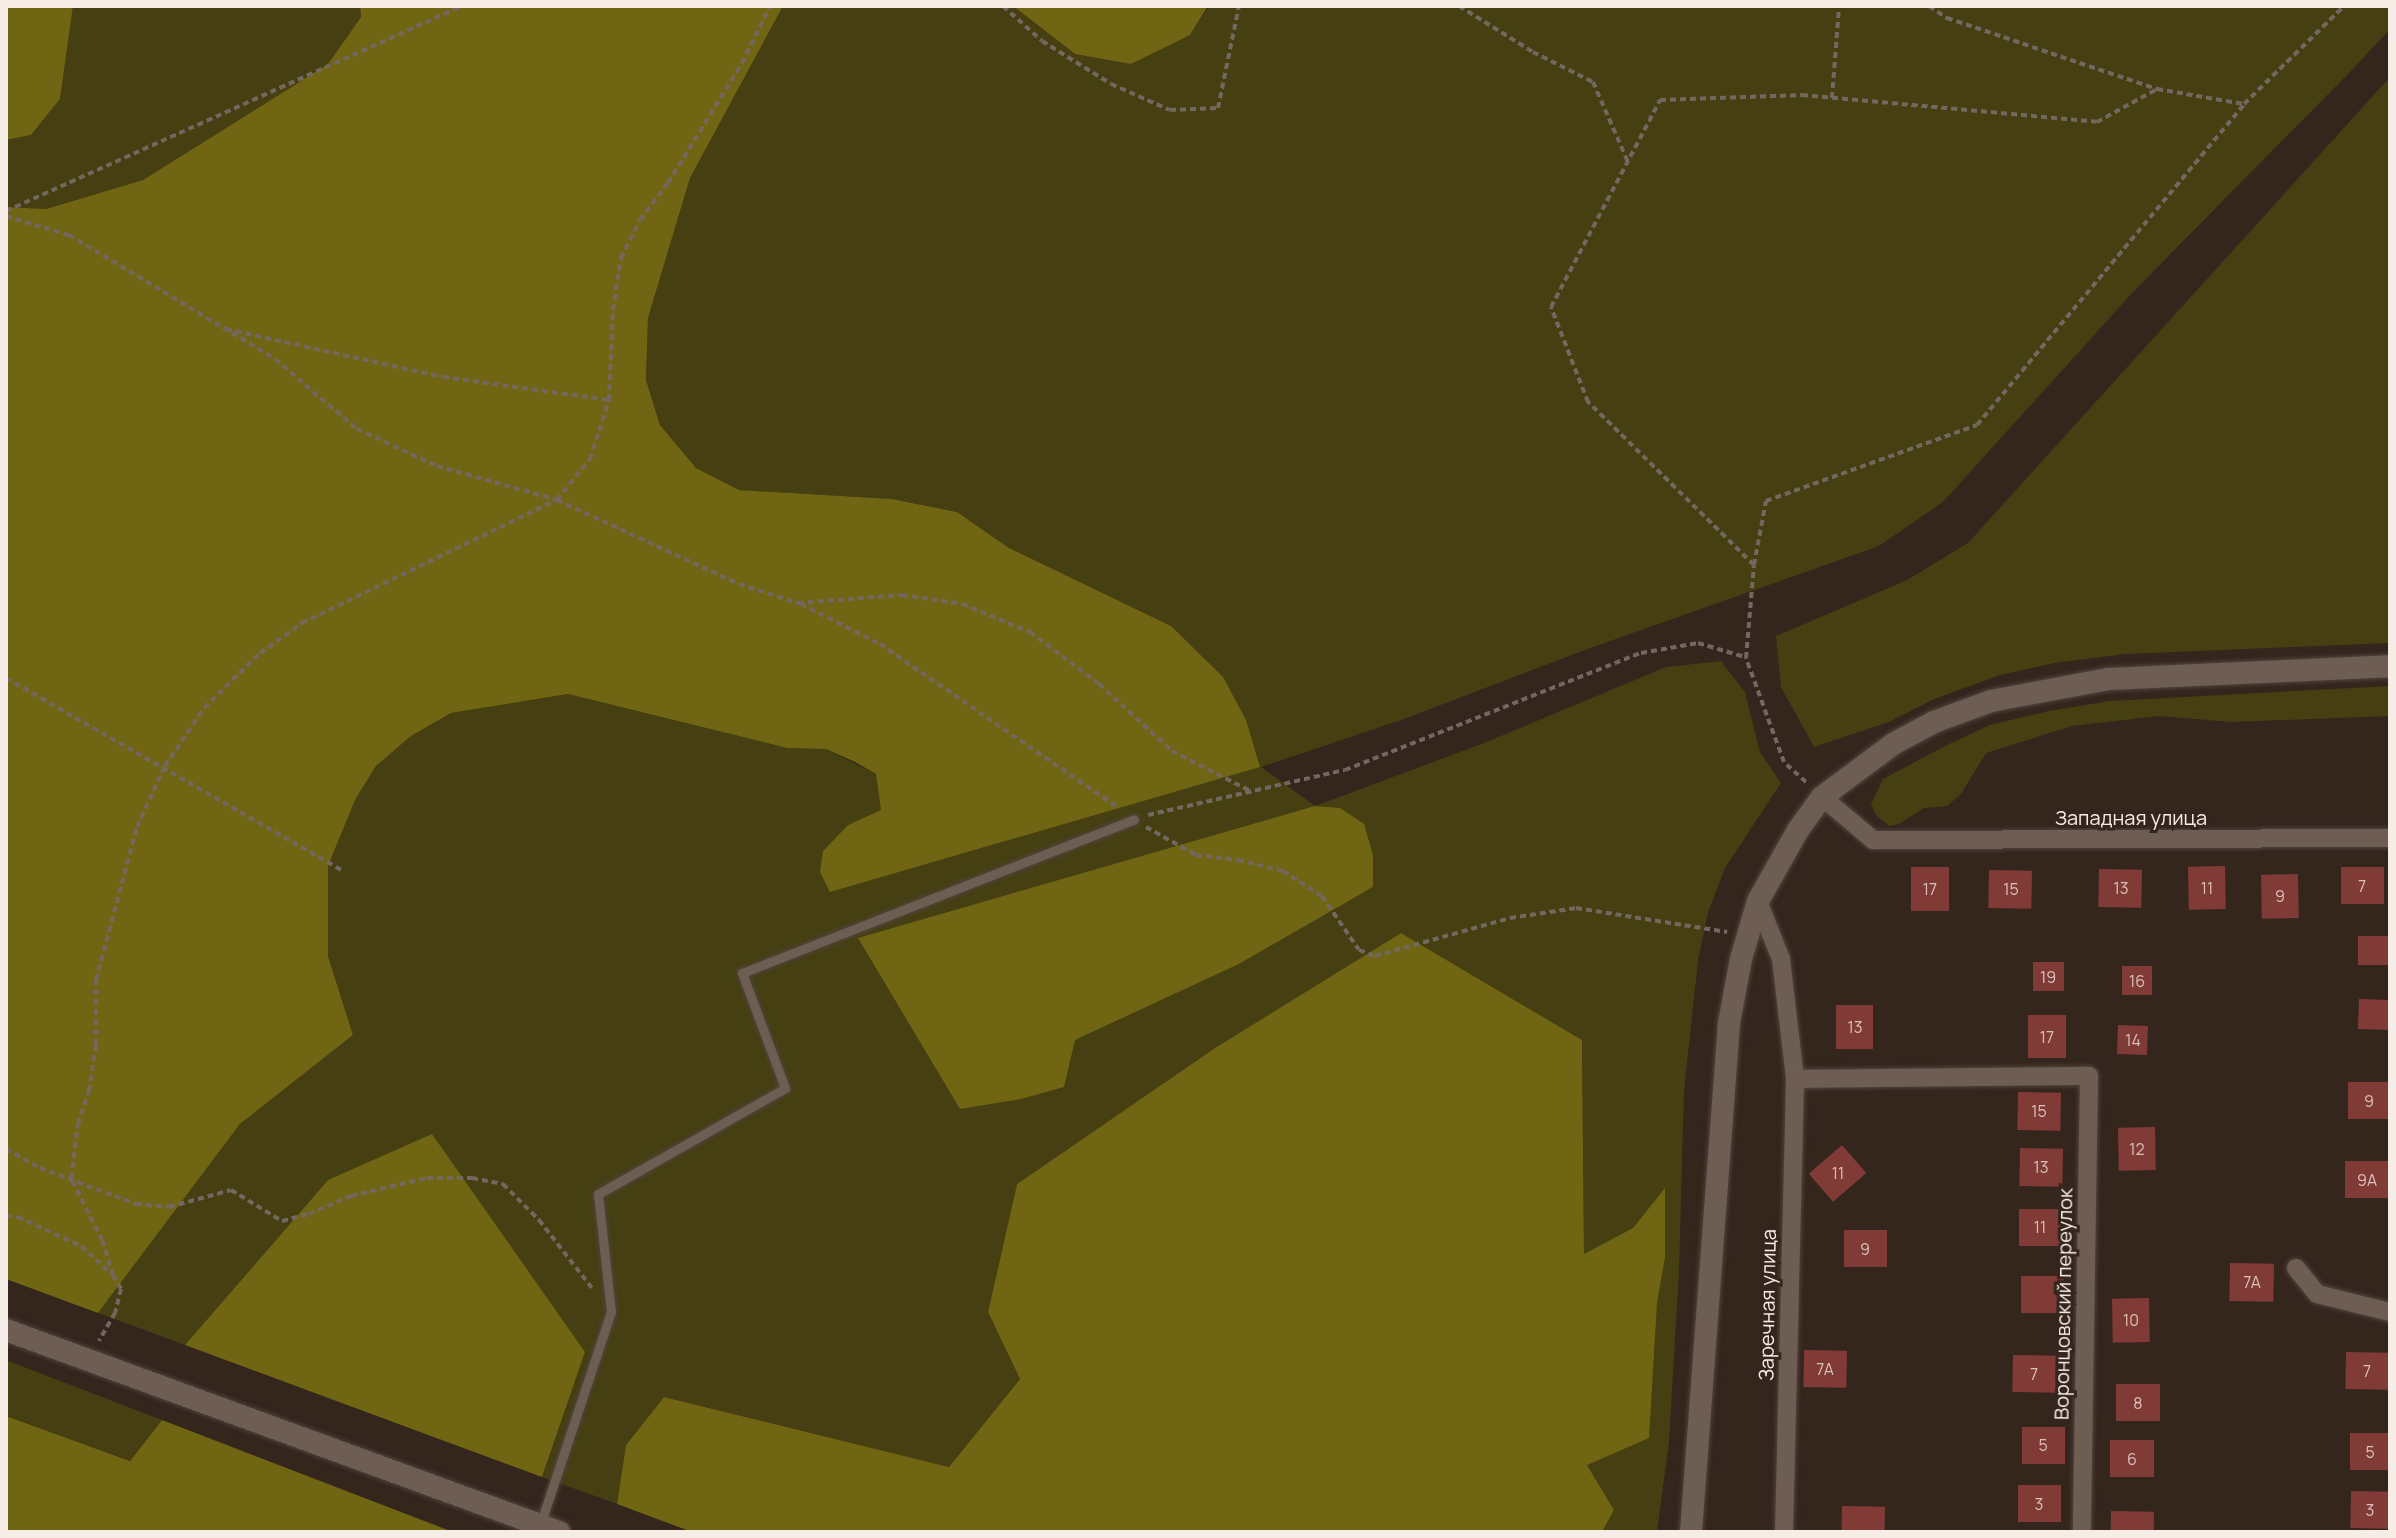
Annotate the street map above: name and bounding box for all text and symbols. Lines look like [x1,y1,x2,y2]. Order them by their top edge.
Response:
street label: Западная улица [2055,805,2207,829]
house number: 7 [2358,876,2366,896]
house number: 13 [2113,878,2129,898]
house number: 11 [2201,878,2213,898]
house number: 17 [1923,879,1937,899]
house number: 15 [2003,879,2019,899]
house number: 9 [2275,886,2285,906]
house number: 19 [2040,967,2056,987]
house number: 16 [2129,971,2145,991]
house number: 13 [1847,1017,1863,1037]
house number: 17 [2040,1027,2054,1047]
house number: 14 [2125,1030,2141,1050]
house number: 9 [2364,1091,2374,1111]
house number: 15 [2031,1101,2047,1121]
house number: 12 [2129,1139,2145,1159]
house number: 13 [2033,1157,2049,1177]
house number: 11 [1832,1163,1844,1183]
house number: 9А [2357,1170,2377,1190]
street label: Воронцовский переулок [2049,1188,2077,1420]
house number: 11 [2034,1217,2046,1237]
street label: Заречная улица [1754,1229,1780,1381]
house number: 9 [1860,1239,1870,1259]
house number: 7А [2243,1272,2261,1292]
house number: 10 [2123,1310,2139,1330]
house number: 7А [1816,1359,1834,1379]
house number: 7 [2363,1361,2371,1381]
house number: 7 [2030,1364,2038,1384]
house number: 8 [2133,1393,2143,1413]
house number: 5 [2038,1435,2048,1455]
house number: 5 [2365,1442,2375,1462]
house number: 6 [2127,1449,2137,1469]
house number: 3 [2035,1494,2043,1514]
house number: 3 [2366,1500,2374,1520]

